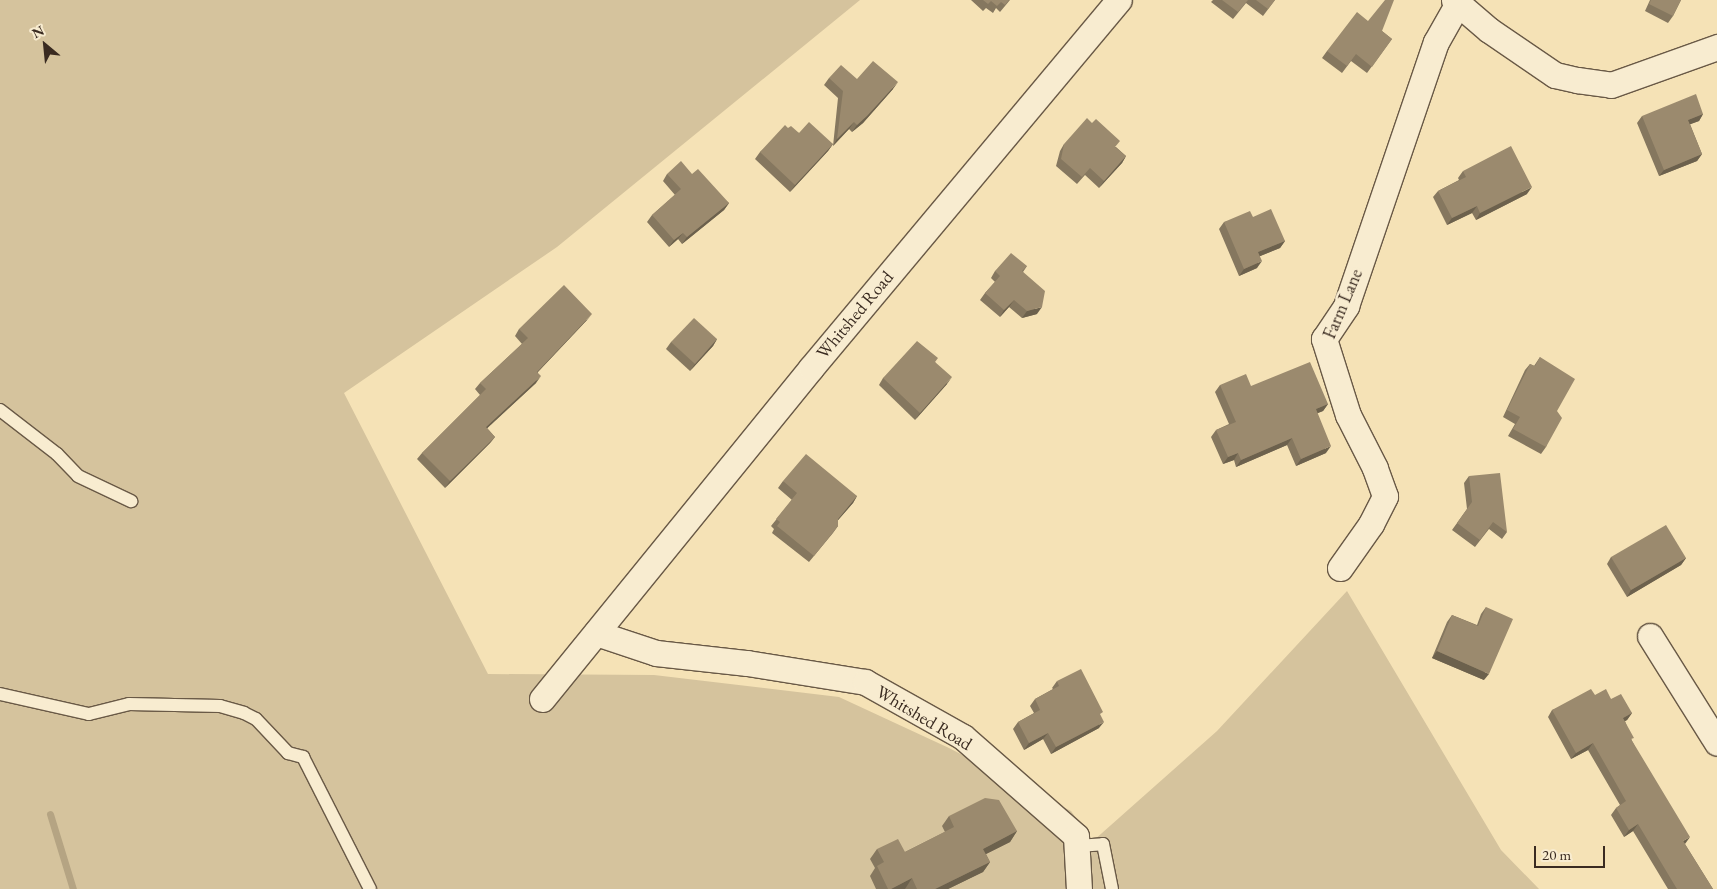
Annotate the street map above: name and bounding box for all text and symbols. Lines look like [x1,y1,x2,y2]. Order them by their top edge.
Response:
north arrow [20,20,70,70]
text: N [29,21,47,42]
street label: Farm Lane [1319,266,1367,342]
street label: Whitshed Road [812,267,898,363]
street label: Whitshed Road [872,681,976,755]
scale bar [1537,836,1608,868]
text: 20 m [1542,845,1571,864]

